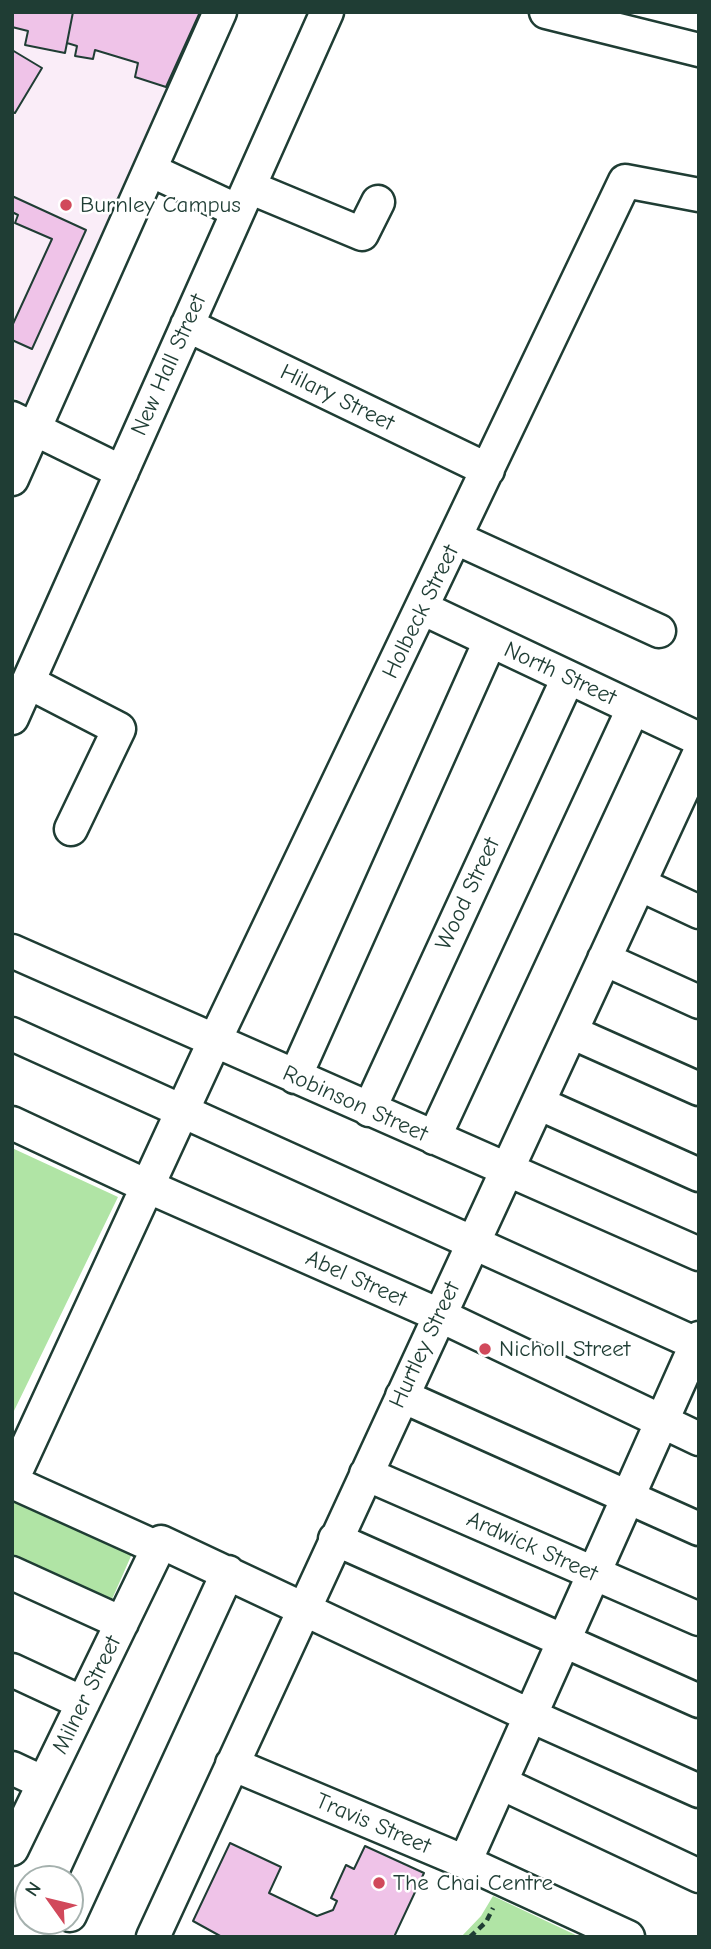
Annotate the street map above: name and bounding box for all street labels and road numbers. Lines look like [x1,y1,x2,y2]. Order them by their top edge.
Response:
street label: New Hall Street [125,290,213,440]
street label: Hilary Street [275,359,399,437]
street label: Holbeck Street [377,541,465,683]
street label: North Street [500,636,620,712]
street label: Wood Street [430,833,506,955]
street label: Robinson Street [278,1060,432,1148]
street label: Abel Street [301,1245,411,1313]
street label: Hurtley Street [384,1277,466,1413]
street label: Ardwick Street [462,1506,602,1588]
street label: Milner Street [47,1631,127,1759]
street label: Travis Street [311,1787,435,1861]

